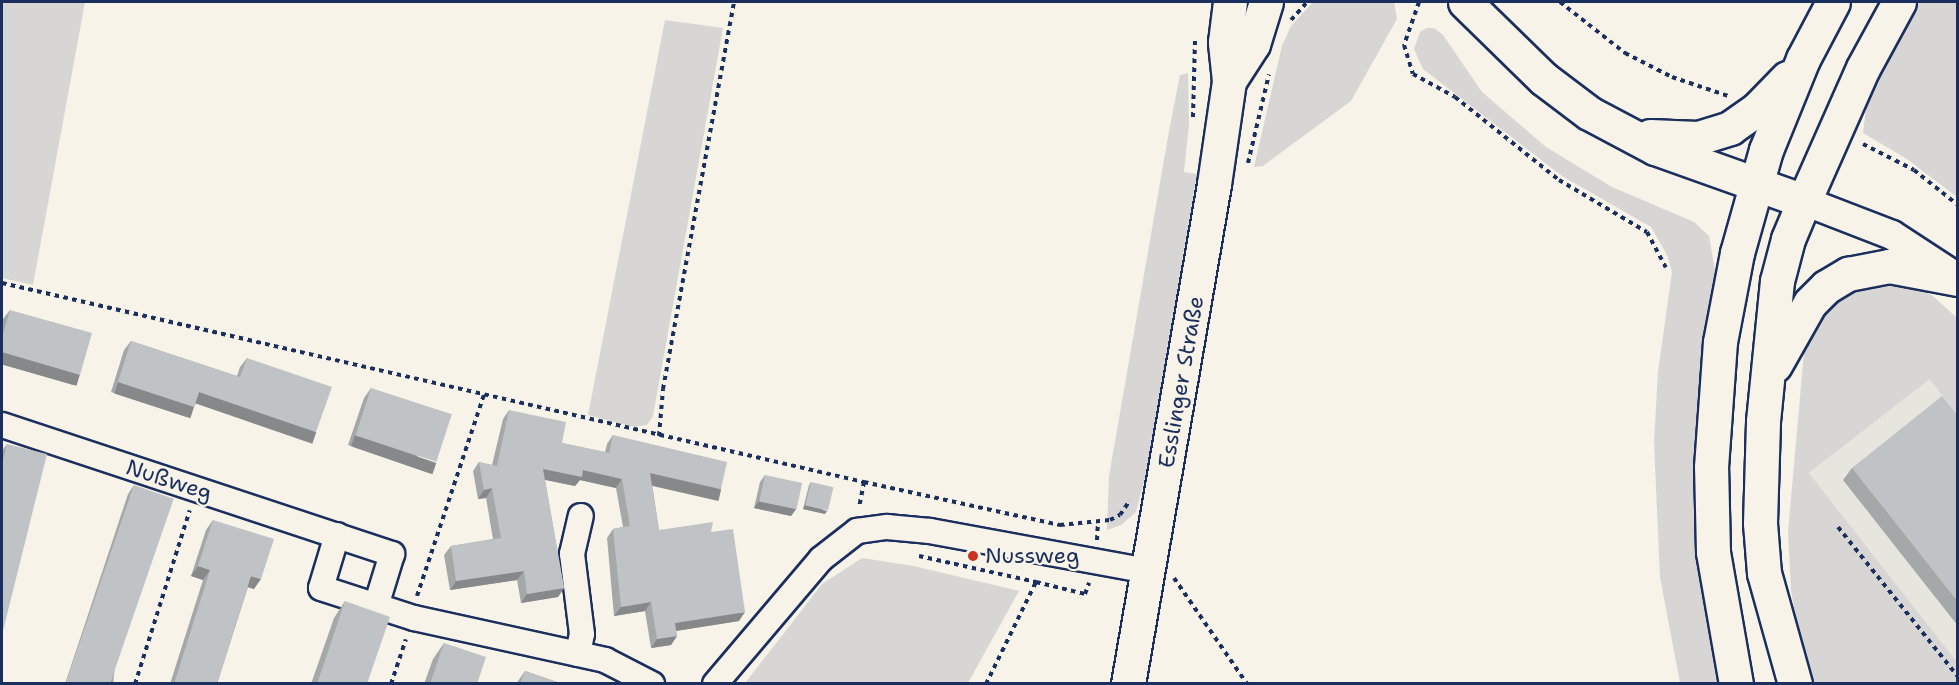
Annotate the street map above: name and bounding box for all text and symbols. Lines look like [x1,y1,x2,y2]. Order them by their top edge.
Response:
street label: Esslinger Straße [1153,294,1209,470]
street label: Nußweg [123,454,215,506]
place label: Nussweg [985,543,1079,569]
marker: Nussweg [966,549,980,563]

